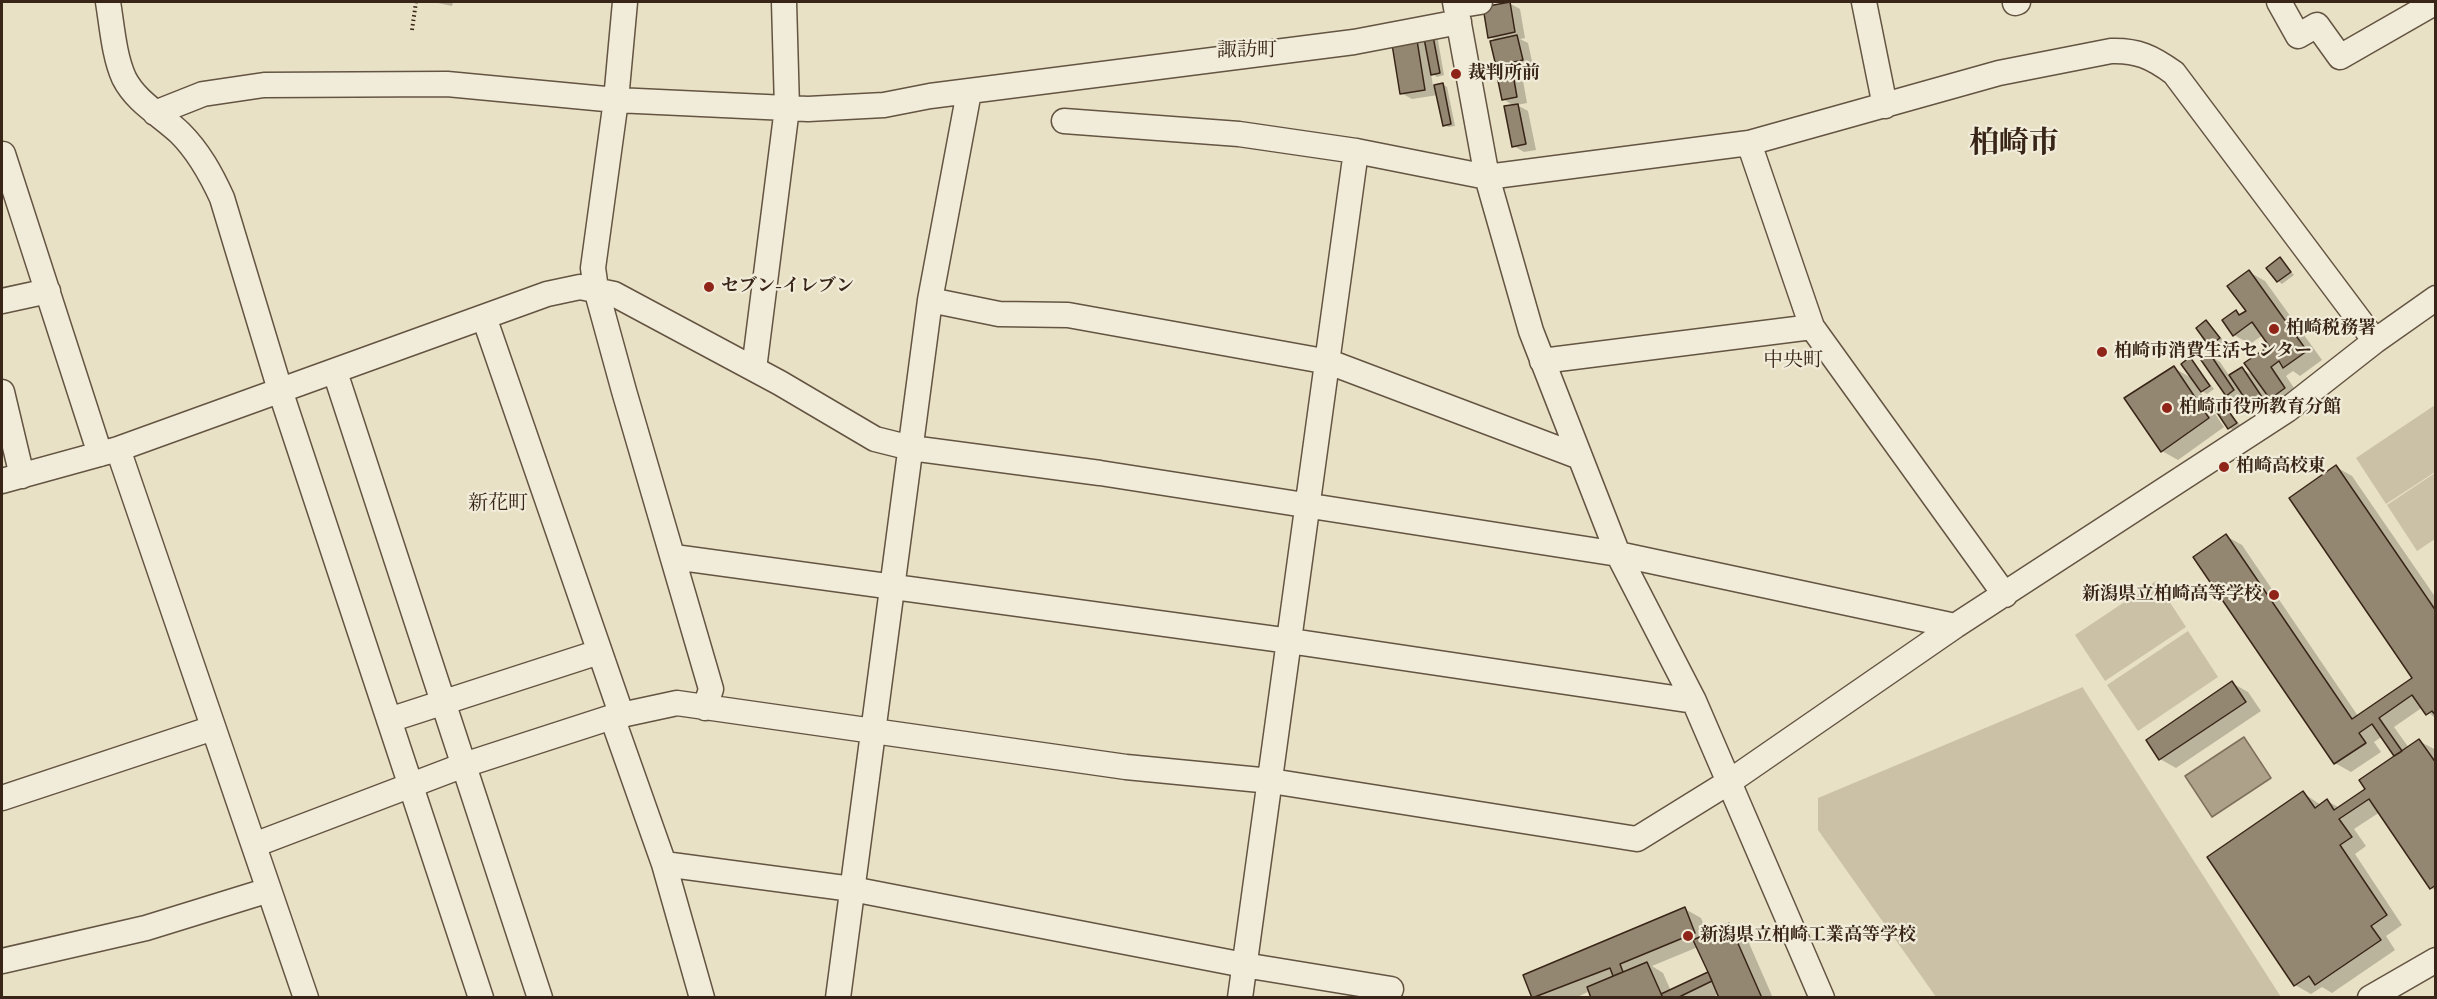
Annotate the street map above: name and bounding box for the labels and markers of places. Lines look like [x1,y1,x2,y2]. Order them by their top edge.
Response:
place label: 裁判所前 [1468,63,1540,85]
marker: 裁判所前 [1449,67,1463,81]
place label: セブン-イレブン [721,276,854,298]
marker: セブン-イレブン [702,280,716,294]
place label: 柏崎税務署 [2286,318,2376,340]
marker: 柏崎税務署 [2267,322,2281,336]
place label: 柏崎市消費生活センター [2114,341,2312,363]
marker: 柏崎市消費生活センター [2095,345,2109,359]
place label: 柏崎市役所教育分館 [2179,397,2341,419]
marker: 柏崎市役所教育分館 [2160,401,2174,415]
place label: 柏崎高校東 [2236,456,2326,478]
marker: 柏崎高校東 [2217,460,2231,474]
place label: 新潟県立柏崎高等学校 [2082,584,2262,606]
marker: 新潟県立柏崎高等学校 [2267,588,2281,602]
place label: 新潟県立柏崎工業高等学校 [1700,925,1916,947]
marker: 新潟県立柏崎工業高等学校 [1681,929,1695,943]

